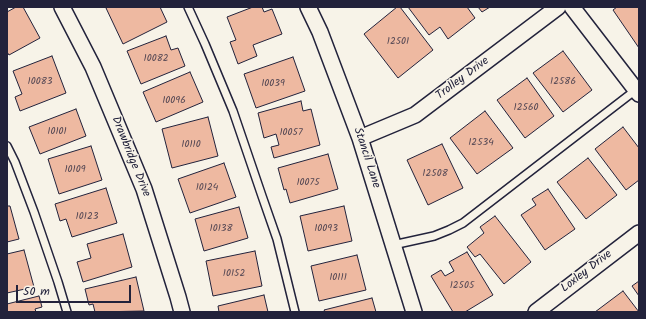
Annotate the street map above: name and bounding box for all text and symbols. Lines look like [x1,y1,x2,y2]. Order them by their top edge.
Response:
house number: 12501 [387,36,409,48]
house number: 10082 [144,53,168,65]
street label: Trolley Drive [434,54,492,104]
house number: 10083 [28,76,52,88]
house number: 12586 [550,76,576,88]
house number: 10039 [261,78,285,90]
house number: 10096 [162,95,186,107]
house number: 12560 [514,102,538,114]
street label: Drawbridge Drive [107,115,153,199]
house number: 10101 [47,126,67,138]
street label: Stancil Lane [349,126,383,190]
house number: 10057 [279,127,303,139]
house number: 12534 [468,137,494,149]
house number: 10110 [181,139,201,151]
house number: 10109 [64,164,86,176]
house number: 12508 [422,168,448,180]
house number: 10075 [296,177,320,189]
house number: 10124 [196,182,218,194]
house number: 10123 [76,211,98,223]
house number: 10138 [209,223,233,235]
house number: 10093 [314,223,338,235]
street label: Loxley Drive [559,248,615,296]
house number: 10152 [223,268,245,280]
house number: 10111 [329,272,347,284]
scale bar [18,277,133,303]
house number: 12505 [450,280,474,292]
text: 50 m [23,282,50,301]

